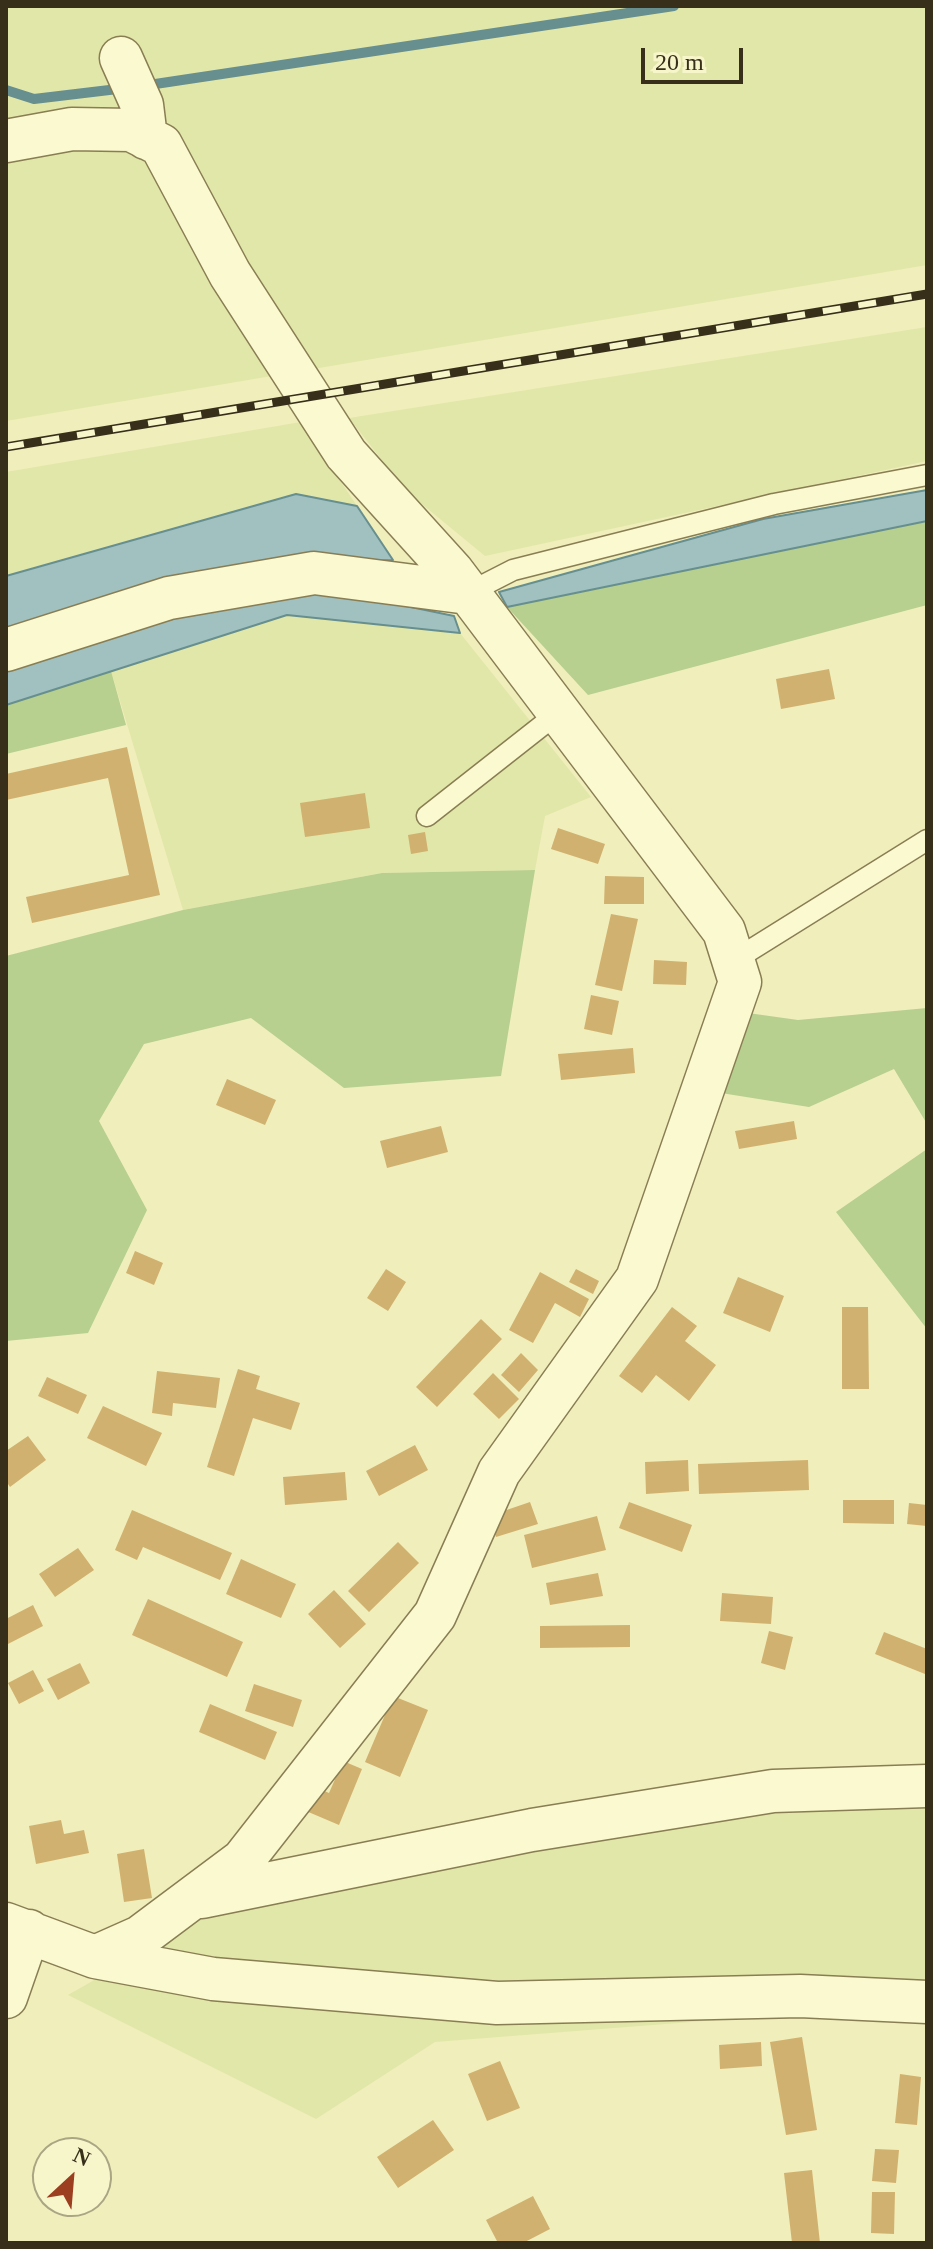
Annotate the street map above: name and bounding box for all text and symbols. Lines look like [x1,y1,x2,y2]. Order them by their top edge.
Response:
scale bar [645,32,747,82]
text: 20 m [655,49,704,75]
north arrow [32,2137,112,2217]
text: N [69,2142,94,2171]

